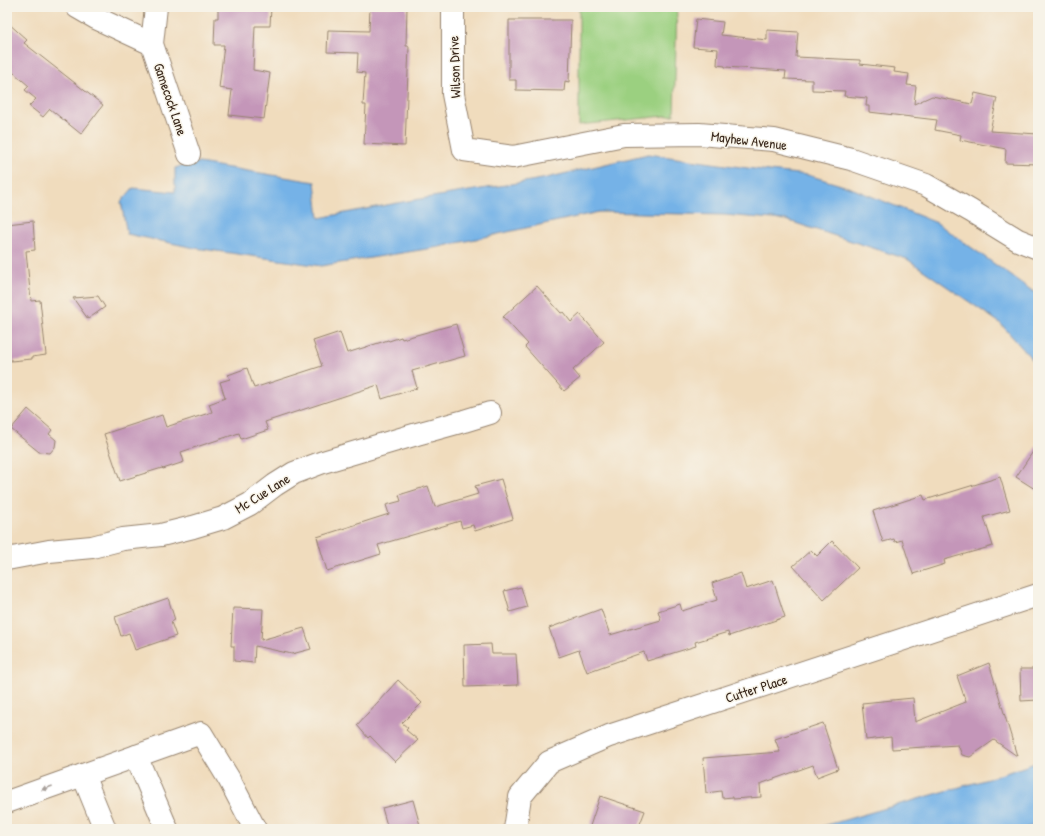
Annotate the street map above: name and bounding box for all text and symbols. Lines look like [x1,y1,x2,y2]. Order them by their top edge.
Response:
street label: Wilson Drive [443,35,465,99]
street label: Gamecock Lane [150,60,192,138]
street label: Mayhew Avenue [710,126,788,155]
street label: Mc Cue Lane [231,468,294,517]
street label: Cutter Place [723,669,790,707]
one-way arrow [40,785,52,791]

